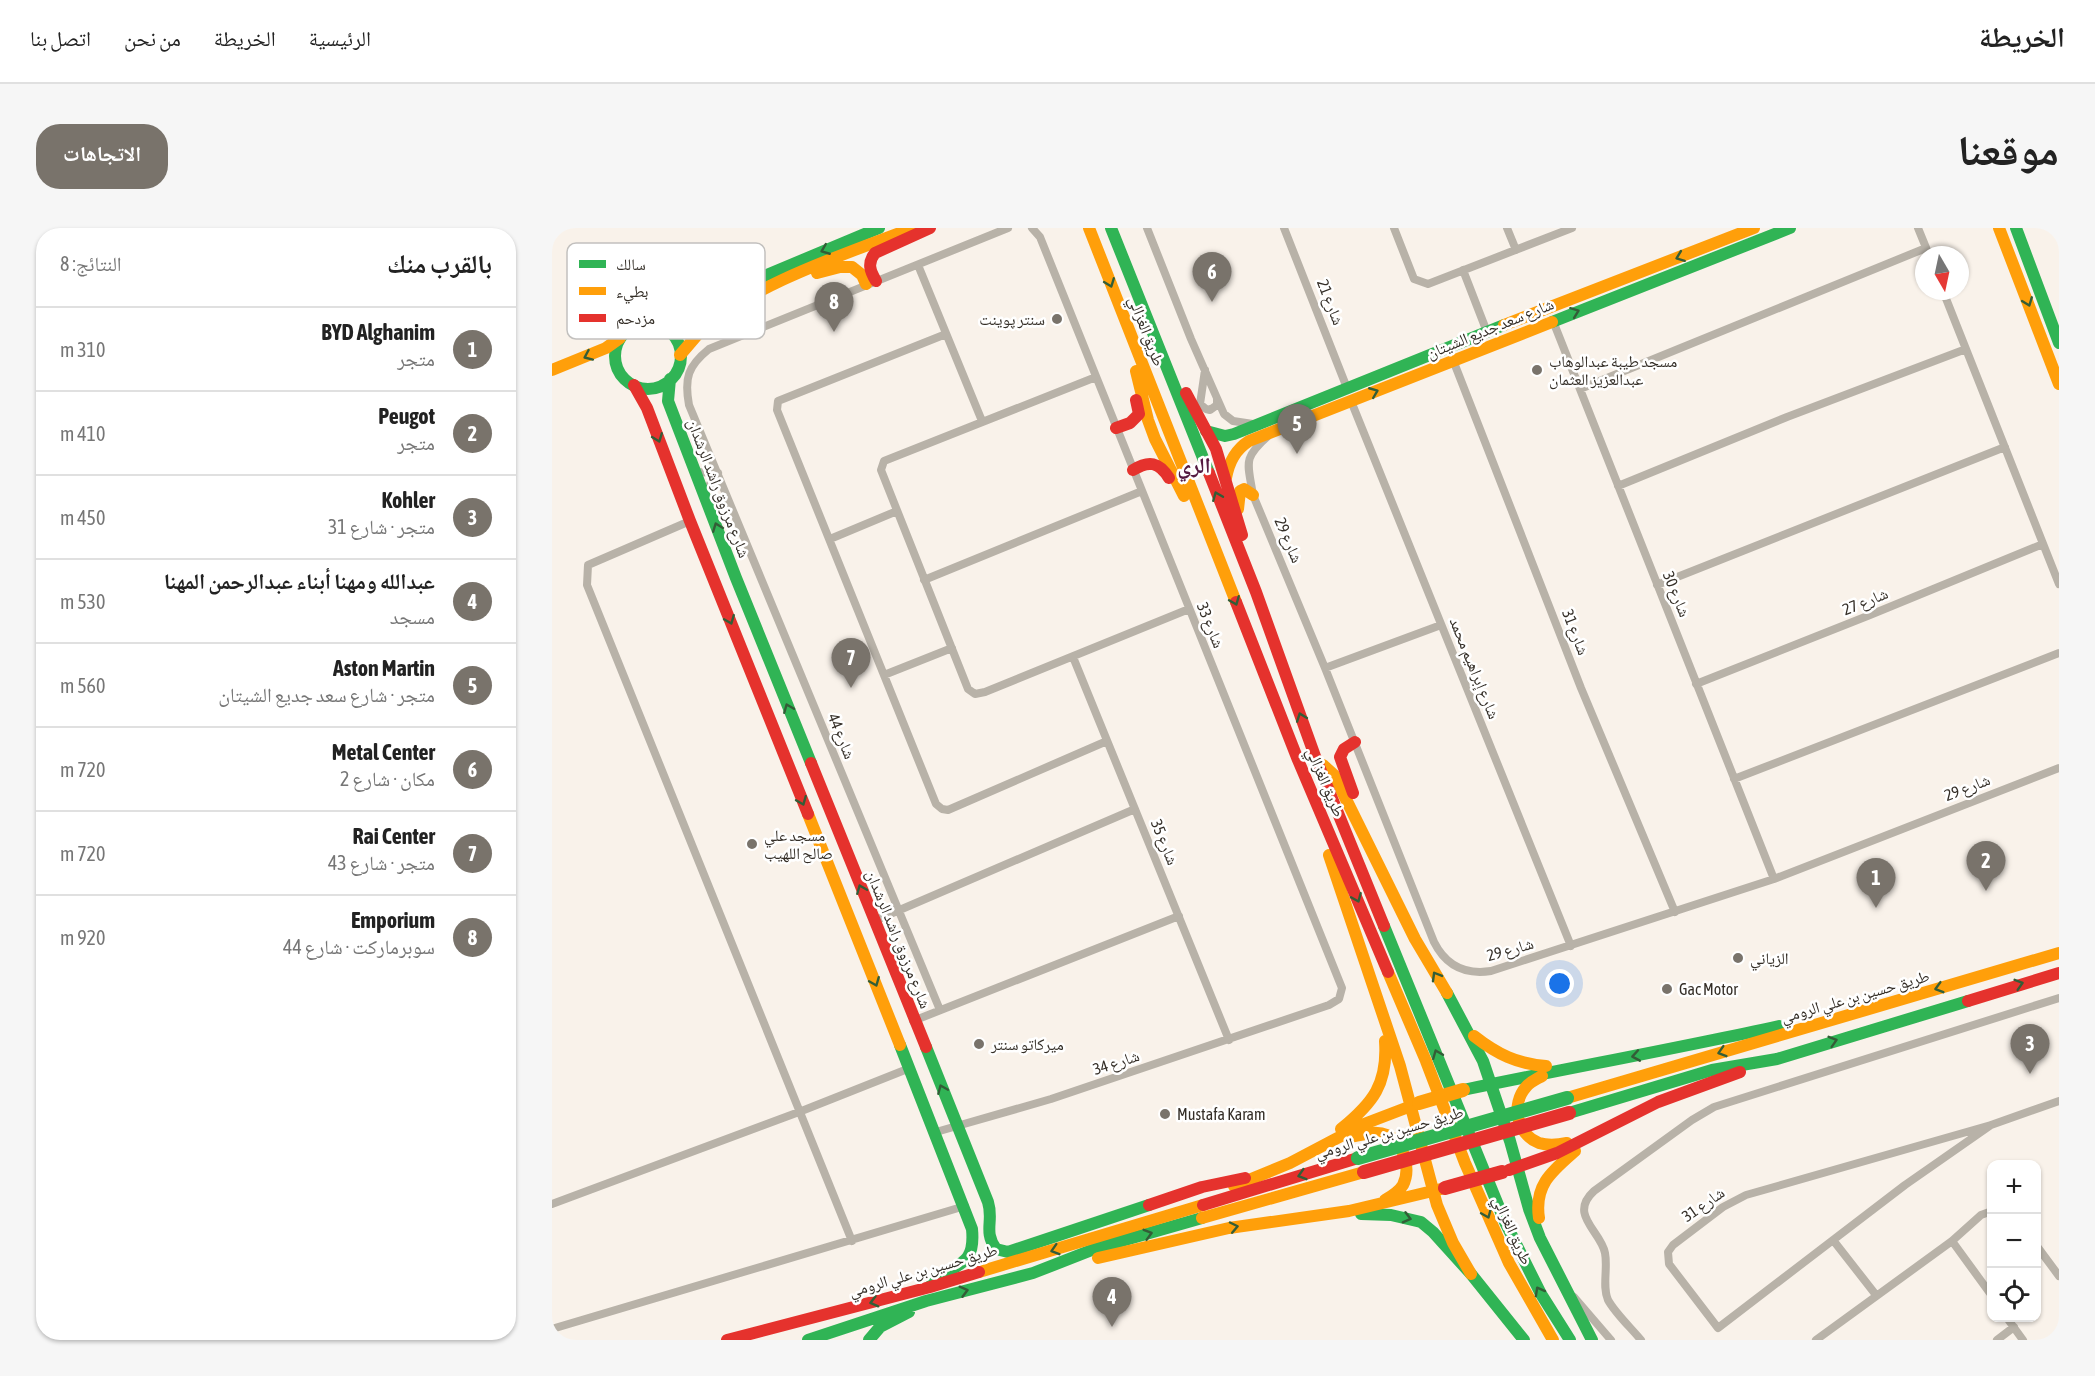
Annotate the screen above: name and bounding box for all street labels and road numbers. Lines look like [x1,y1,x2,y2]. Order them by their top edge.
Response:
street label: شارع 21 [1312,277,1348,328]
street label: طريق الغزالي [1122,293,1169,370]
street label: شارع سعد جديع الشيتان [1424,294,1557,364]
street label: شارع مرزوق راشد الرشدان [682,416,754,561]
street label: شارع 29 [1270,515,1307,566]
street label: شارع 30 [1658,569,1694,620]
street label: شارع 27 [1840,584,1891,620]
street label: شارع 33 [1192,600,1228,651]
street label: شارع 31 [1557,607,1593,658]
street label: شارع إبراهيم محمد [1445,615,1504,722]
street label: شارع 44 [823,711,859,762]
street label: طريق الغزالي [1300,745,1349,821]
street label: شارع 29 [1942,770,1993,806]
street label: شارع 35 [1146,817,1182,868]
street label: شارع مرزوق راشد الرشدان [861,867,935,1012]
street label: شارع 29 [1485,934,1536,966]
street label: طريق حسين بن علي الرومي [1779,966,1932,1030]
street label: شارع 34 [1091,1046,1142,1080]
street label: طريق حسين بن علي الرومي [1313,1102,1466,1166]
street label: شارع 31 [1678,1183,1729,1227]
street label: طريق الغزالي [1486,1193,1536,1269]
street label: طريق حسين بن علي الرومي [847,1240,1000,1304]

